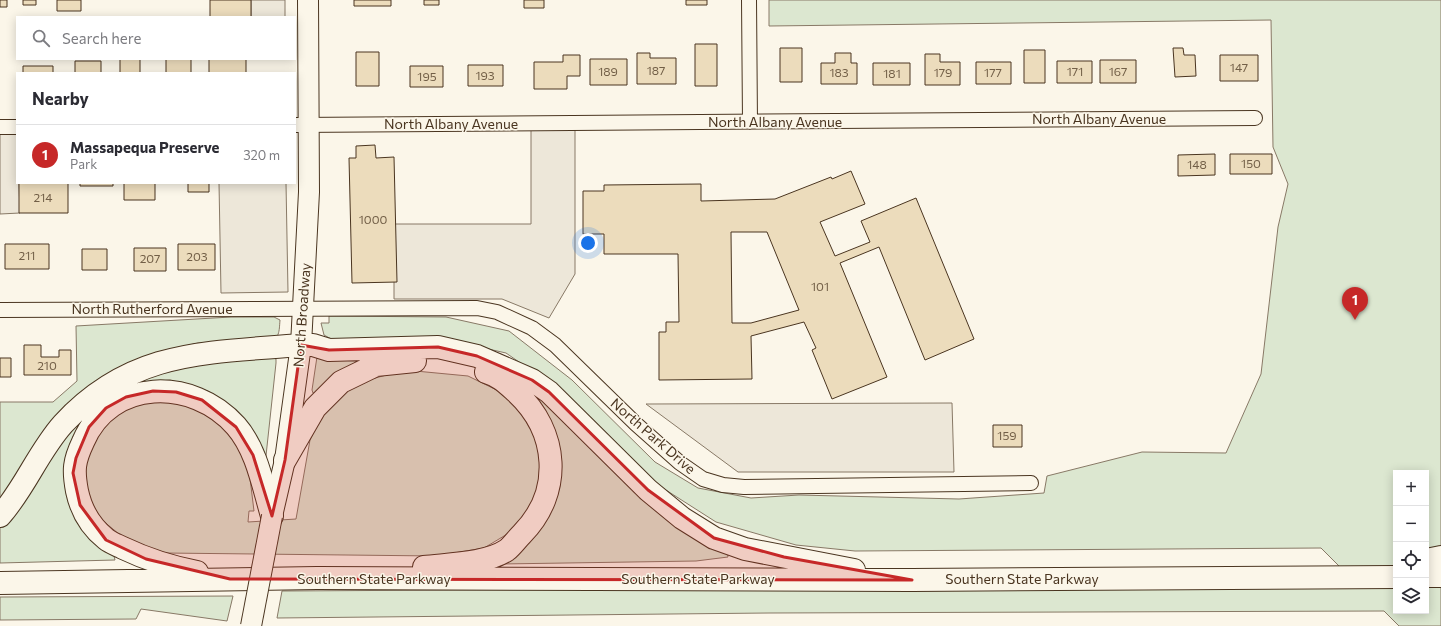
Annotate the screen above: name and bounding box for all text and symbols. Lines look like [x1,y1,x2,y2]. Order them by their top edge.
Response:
search box [16,16,296,60]
icon: search [30,27,52,49]
text: Search here [62,29,141,47]
house number: 147 [1230,60,1248,74]
house number: 187 [647,63,665,77]
house number: 189 [598,64,618,78]
house number: 171 [1067,64,1083,78]
house number: 167 [1109,64,1127,78]
house number: 183 [829,65,849,79]
house number: 179 [934,65,952,79]
house number: 177 [984,65,1002,79]
house number: 181 [883,66,901,80]
house number: 193 [475,68,495,82]
house number: 195 [417,69,437,83]
text: Nearby [32,88,89,109]
street label: North Albany Avenue [1032,110,1166,127]
street label: North Albany Avenue [708,113,842,130]
street label: North Albany Avenue [384,115,518,132]
text: Massapequa Preserve [70,138,219,156]
text: 1 [42,147,48,163]
text: 320 m [243,147,280,163]
text: Park [70,156,97,172]
house number: 150 [1241,156,1261,170]
house number: 148 [1187,157,1207,171]
house number: 214 [34,190,52,204]
house number: 1000 [359,212,387,226]
your location [578,233,598,253]
house number: 211 [19,248,35,262]
house number: 203 [186,249,208,263]
house number: 207 [140,251,160,265]
street label: North Broadway [289,262,314,368]
house number: 101 [811,279,829,293]
pin: 1 [1342,287,1368,320]
street label: North Rutherford Avenue [71,300,233,317]
house number: 210 [37,358,57,372]
street label: North Park Drive [607,394,699,477]
house number: 159 [997,428,1017,442]
map controls [1393,470,1429,614]
button: + [1393,470,1429,506]
button: − [1393,506,1429,542]
button: locate [1393,542,1429,578]
street label: Southern State Parkway [297,570,451,587]
street label: Southern State Parkway [621,570,775,587]
street label: Southern State Parkway [945,570,1099,587]
button: layers [1393,578,1429,614]

